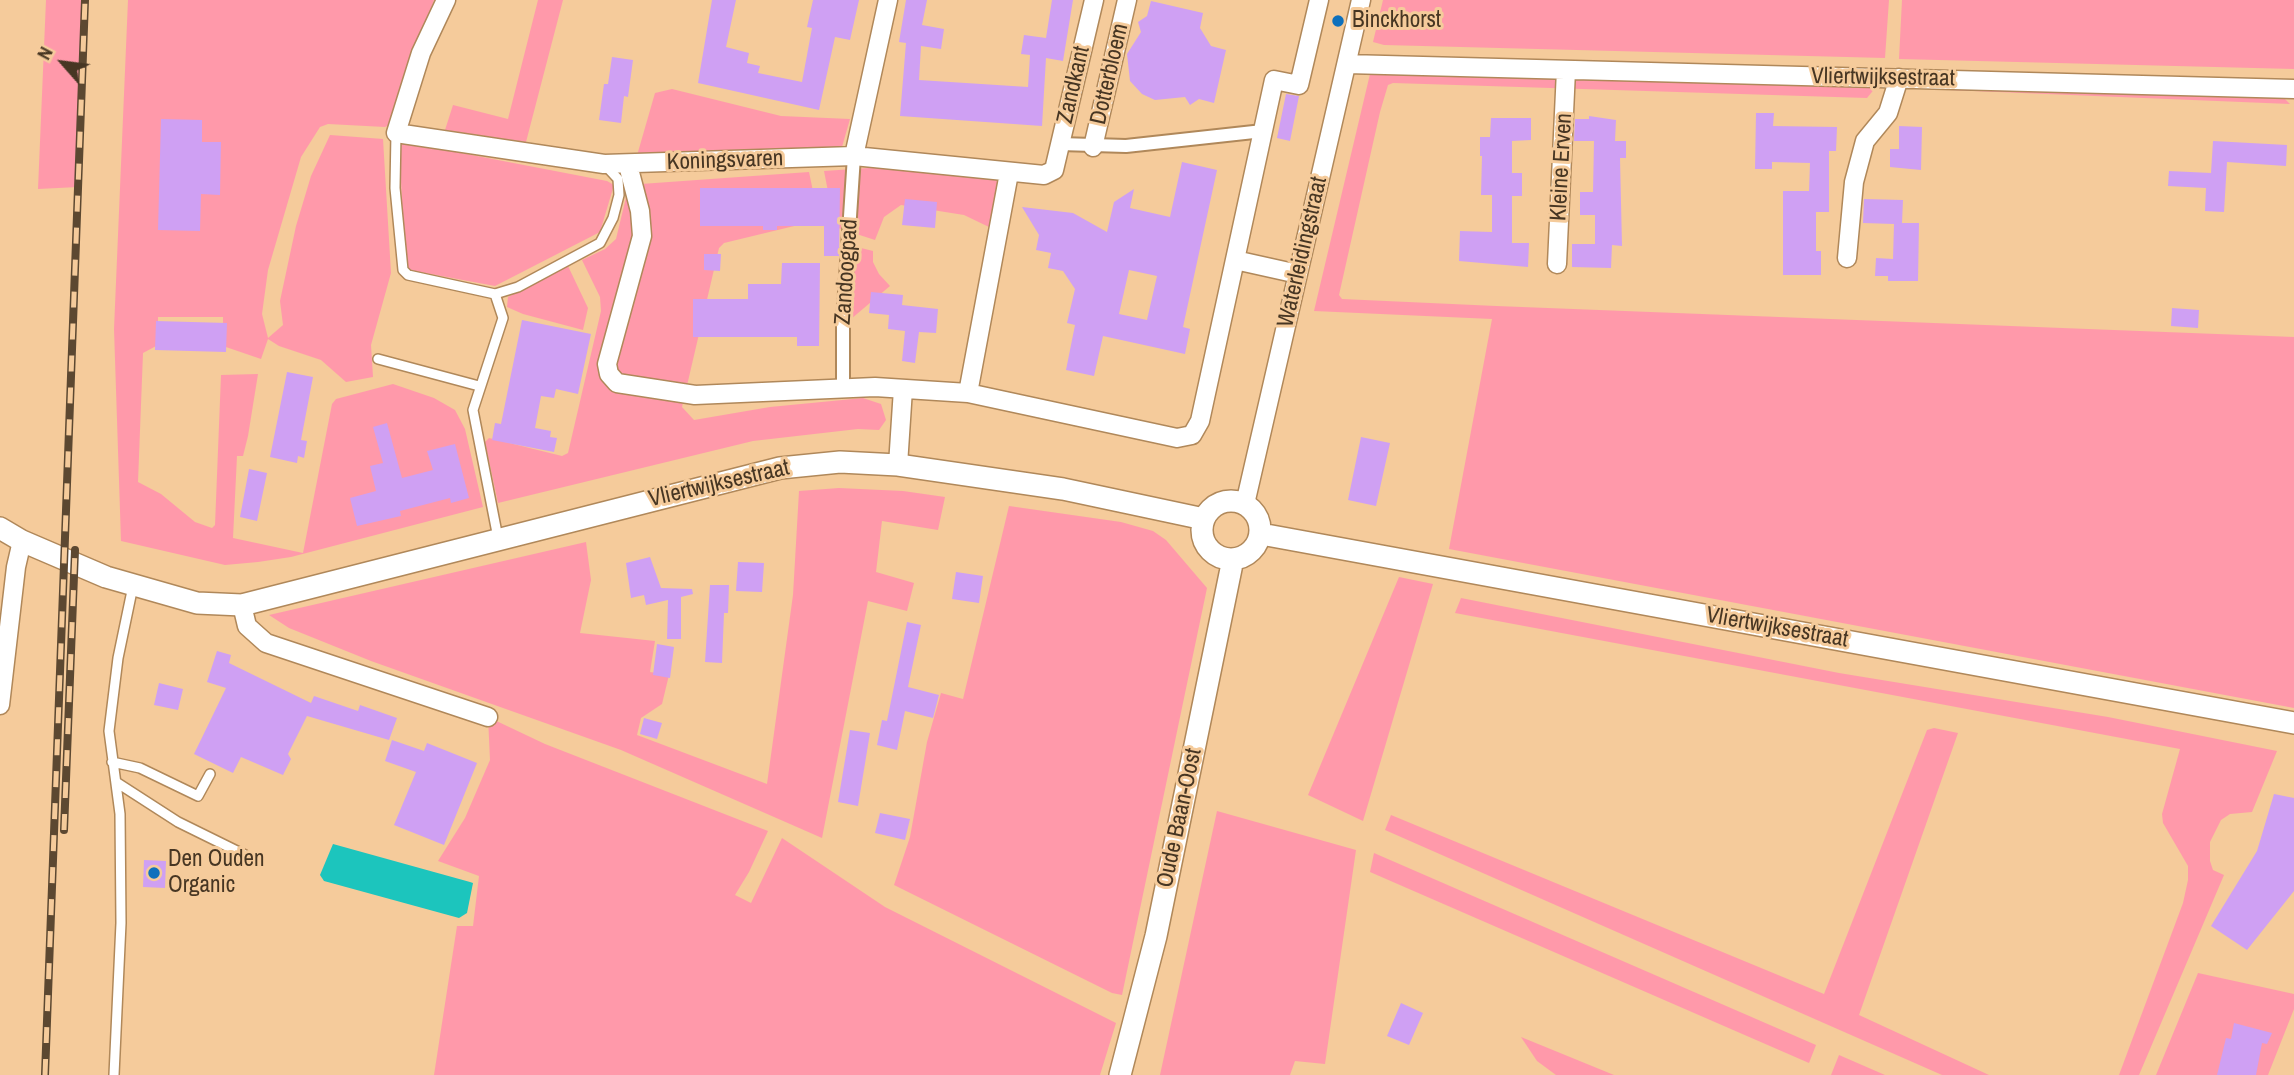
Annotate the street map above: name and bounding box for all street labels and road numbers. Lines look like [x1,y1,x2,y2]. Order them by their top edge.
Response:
street label: Dotterbloem [1085,21,1135,127]
street label: Zandkant [1052,44,1096,126]
street label: Vliertwijksestraat [1811,63,1955,93]
street label: Kleine Erven [1545,112,1579,222]
street label: Koningsvaren [666,145,784,177]
street label: Waterleidingstraat [1272,174,1334,330]
street label: Zandoogpad [830,218,864,326]
street label: Vliertwijksestraat [646,454,792,514]
street label: Vliertwijksestraat [1704,602,1850,654]
street label: Oude Baan-Oost [1152,746,1208,890]

